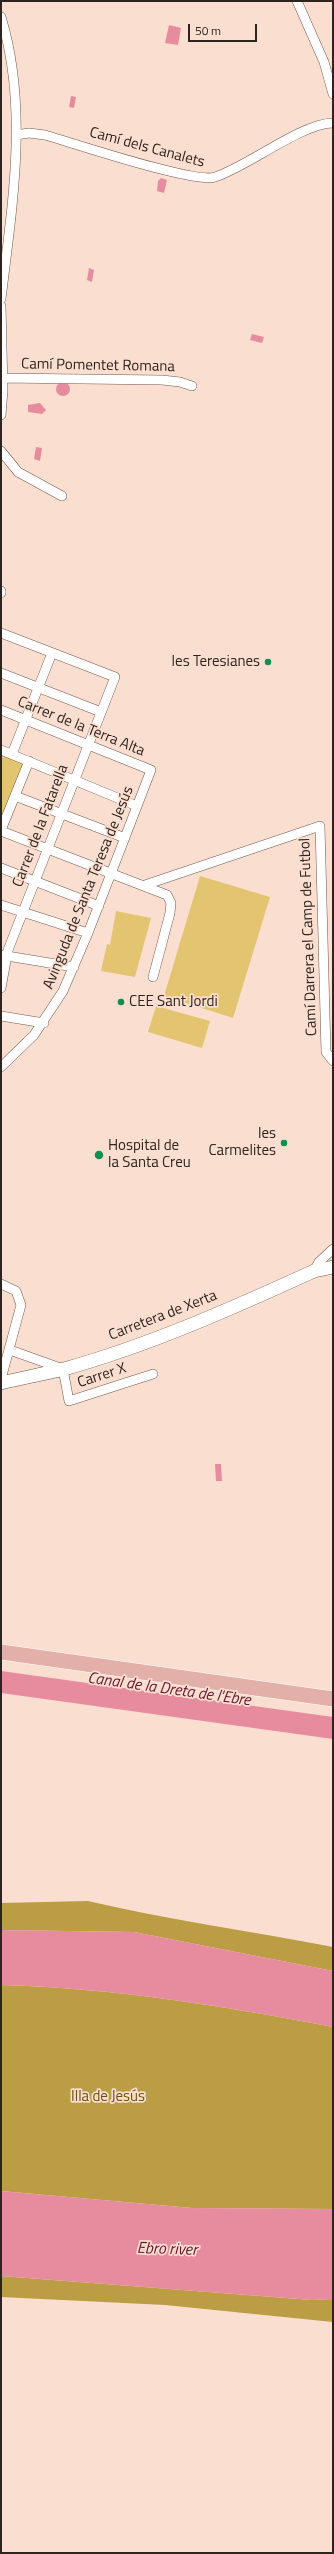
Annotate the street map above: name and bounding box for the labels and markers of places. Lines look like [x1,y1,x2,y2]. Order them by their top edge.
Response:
place label: les Teresianes [172,653,260,671]
marker: les Teresianes [263,657,273,667]
place label: CEE Sant Jordi [129,993,218,1011]
marker: CEE Sant Jordi [116,997,126,1007]
place label: les Carmelites [208,1125,276,1160]
place label: Hospital de la Santa Creu [108,1137,191,1172]
marker: les Carmelites [279,1138,289,1148]
marker: Hospital de la Santa Creu [93,1149,105,1161]

